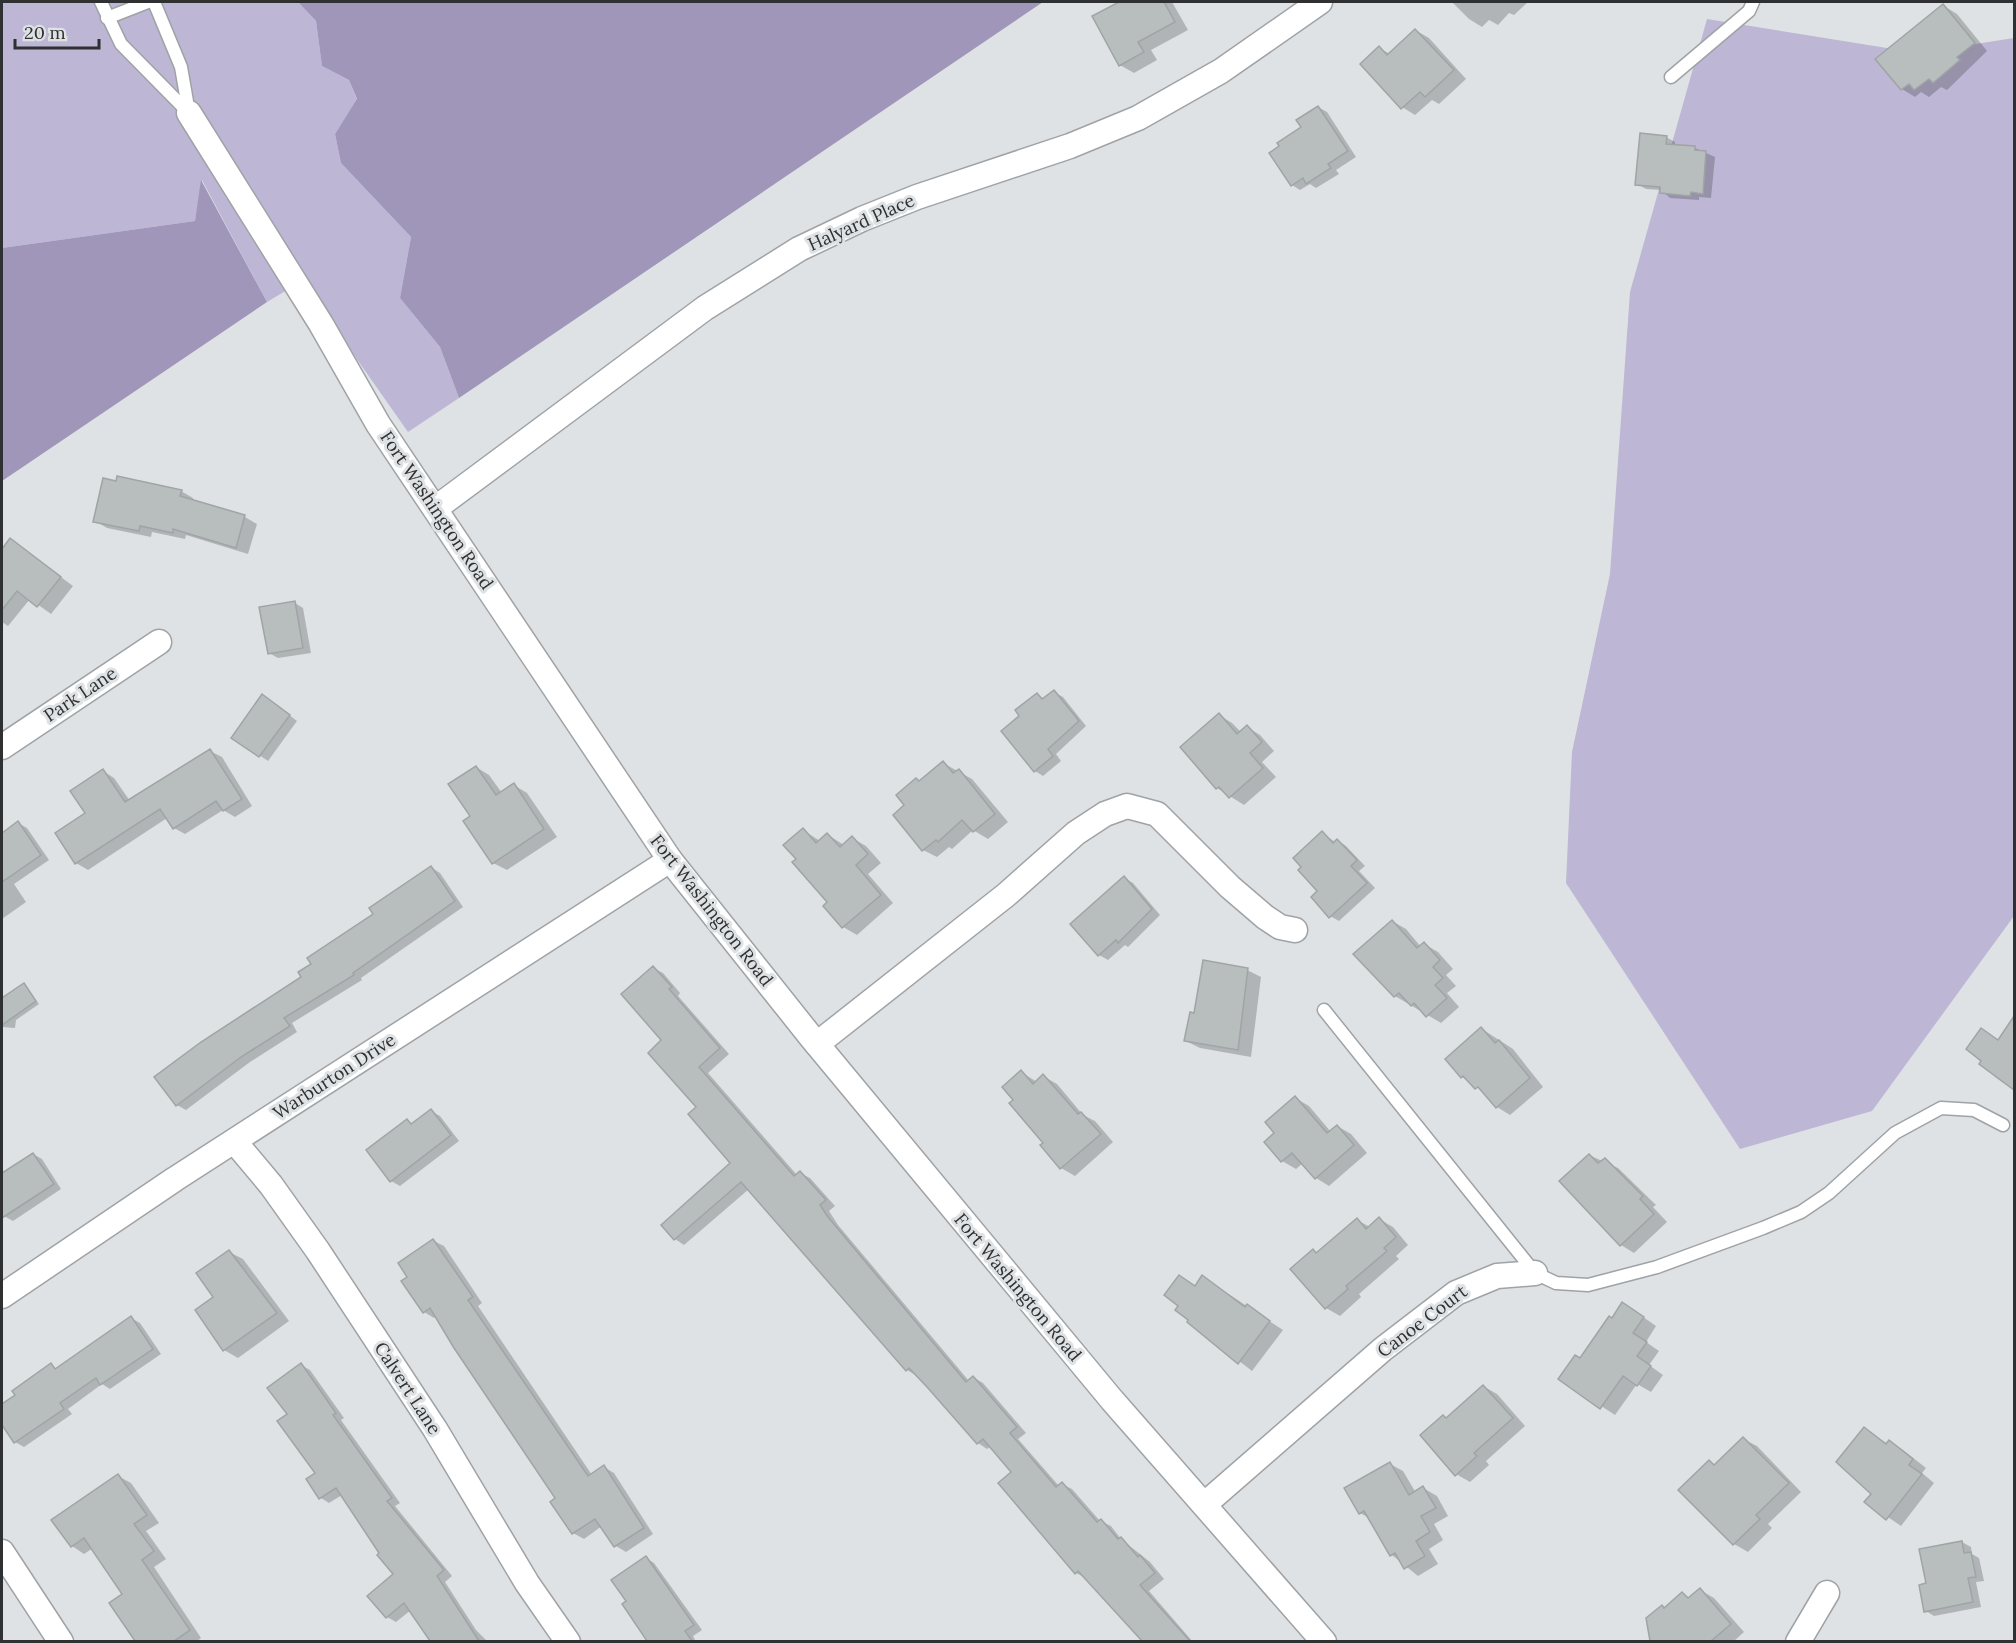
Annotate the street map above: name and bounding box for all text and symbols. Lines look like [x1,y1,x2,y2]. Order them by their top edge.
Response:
scale bar [15,12,99,50]
text: 20 m [24,21,66,44]
street label: Halyard Place [804,188,918,256]
street label: Fort Washington Road [375,426,499,594]
street label: Park Lane [39,661,121,727]
street label: Fort Washington Road [646,830,779,991]
street label: Warburton Drive [268,1028,400,1124]
street label: Fort Washington Road [949,1208,1087,1366]
street label: Canoe Court [1373,1280,1471,1362]
street label: Calvert Lane [370,1337,447,1439]

